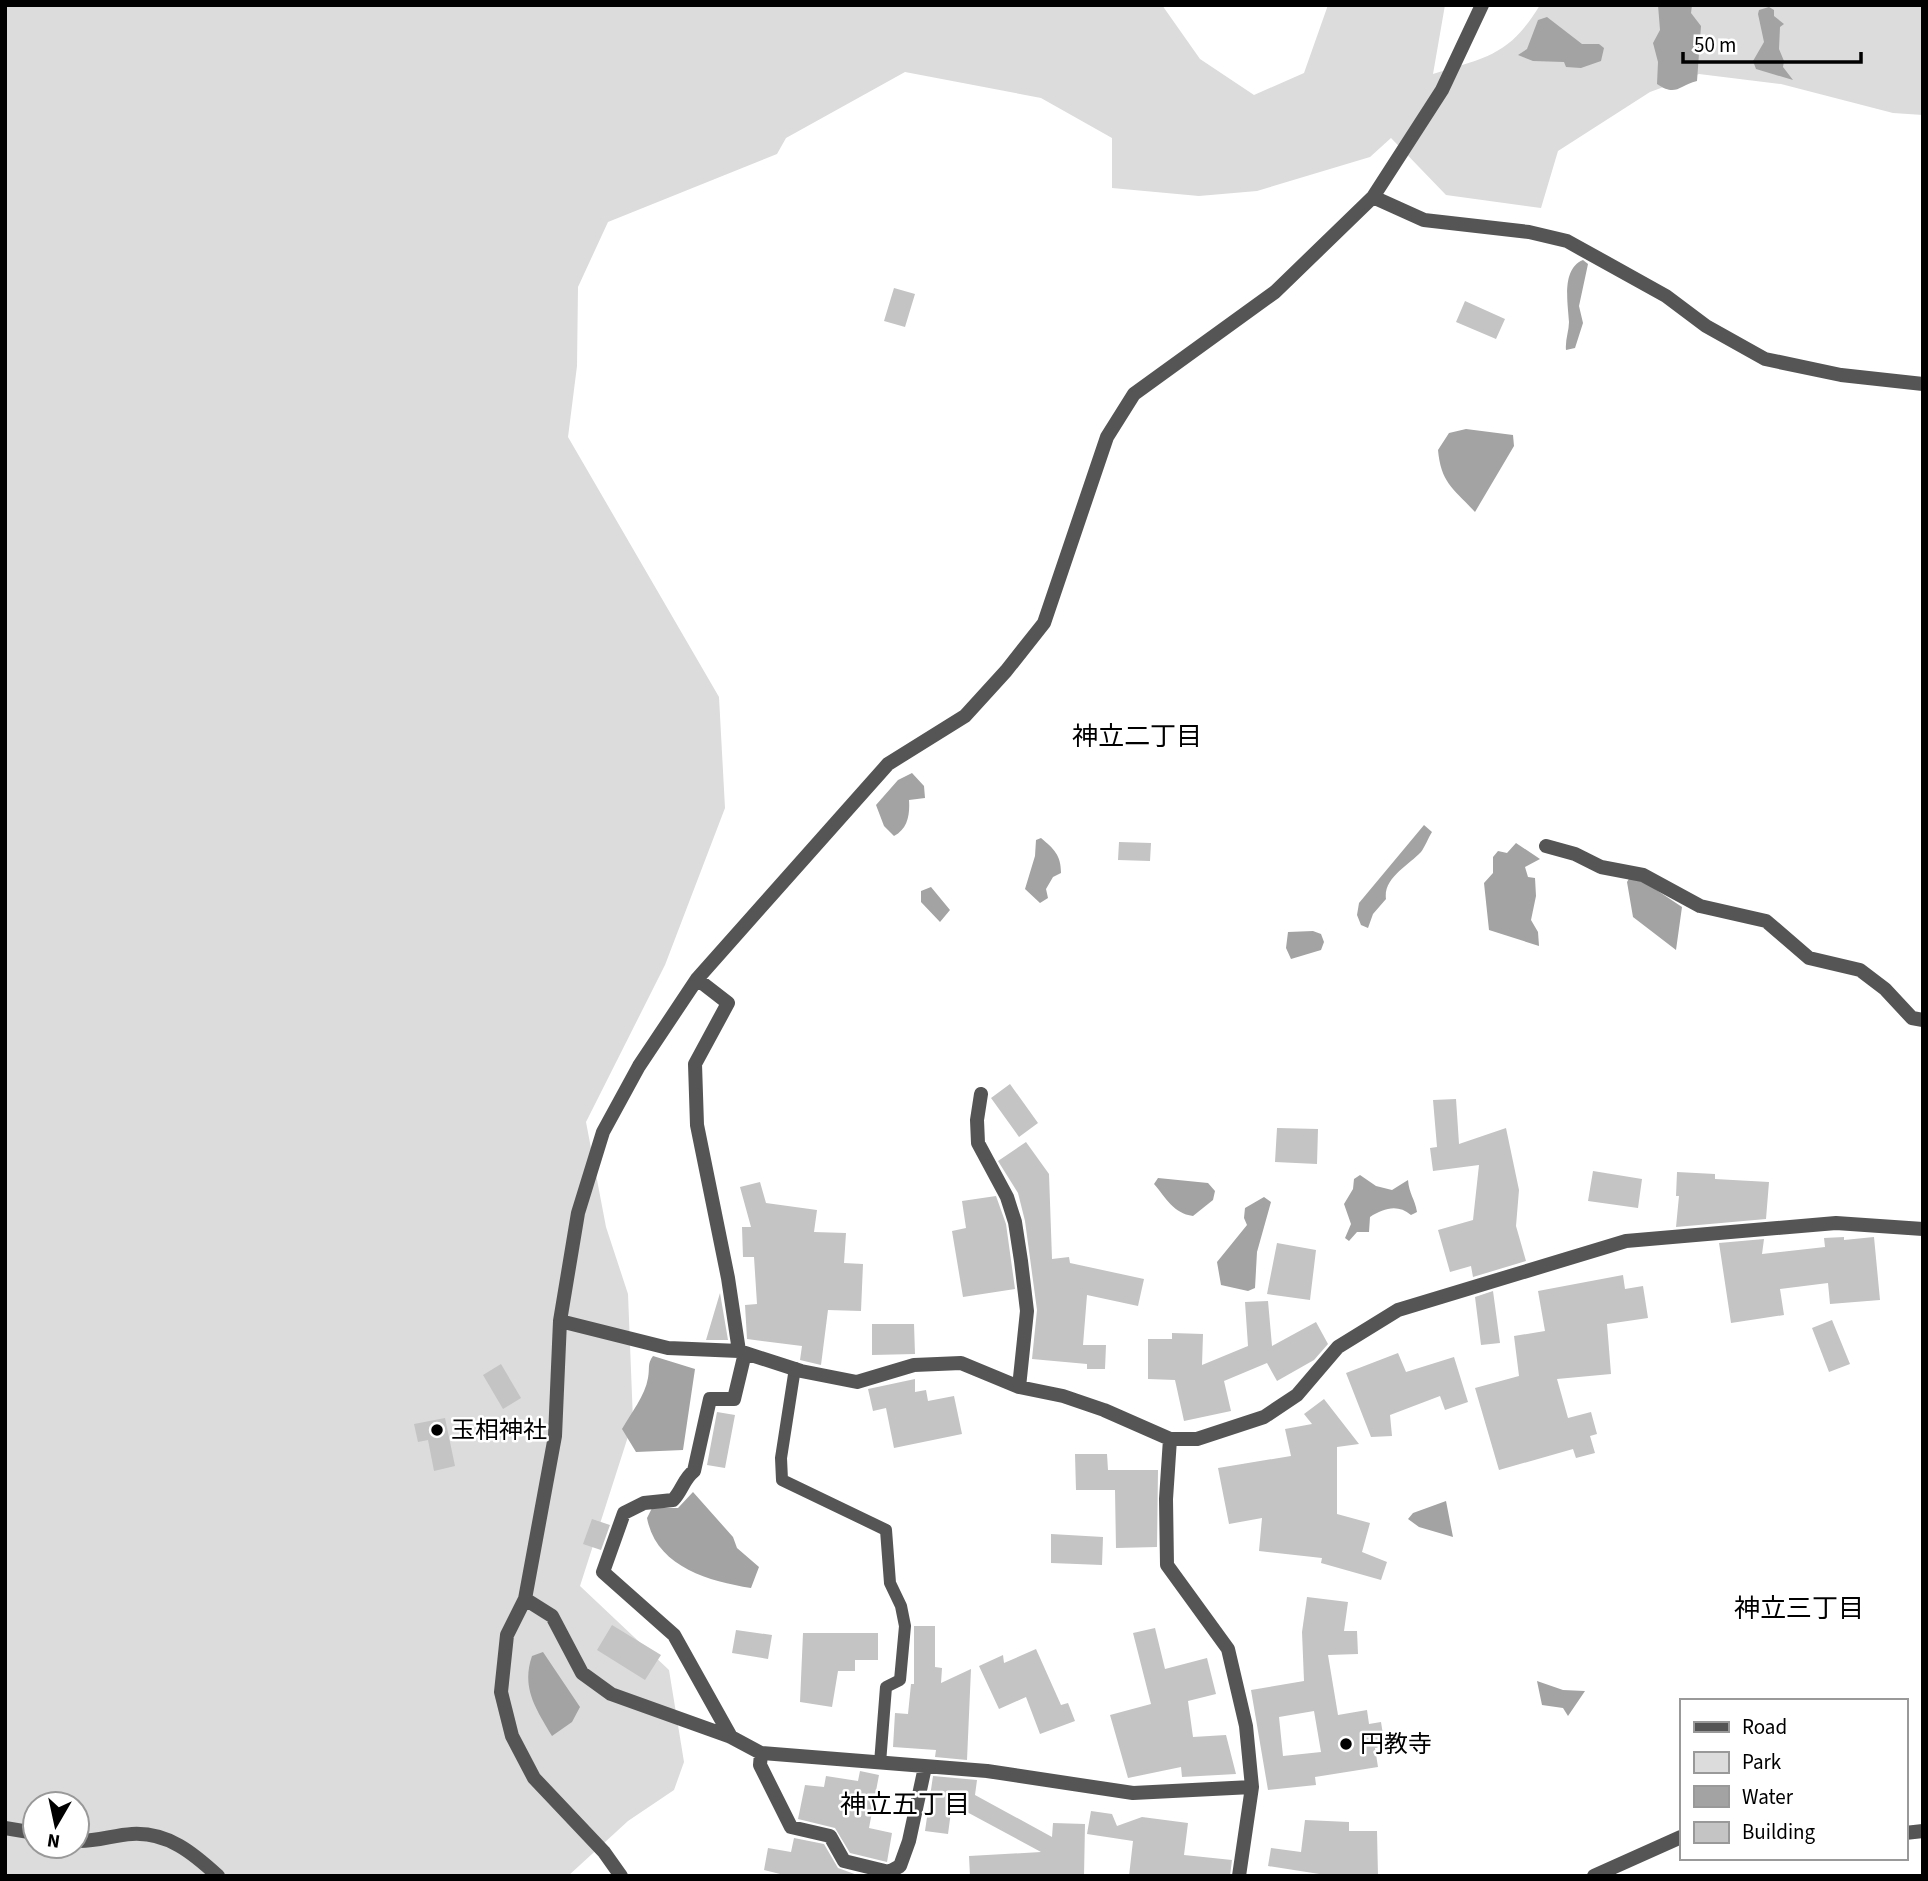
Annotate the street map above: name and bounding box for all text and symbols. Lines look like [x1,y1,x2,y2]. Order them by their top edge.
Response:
scale bar [1683,21,1862,65]
text: 50 m [1694,30,1736,60]
district label: 神立二丁目 [1072,718,1202,755]
place label: 玉相神社 [451,1413,547,1448]
marker: 玉相神社 [429,1422,445,1438]
district label: 神立三丁目 [1734,1590,1864,1627]
legend [1680,1699,1907,1860]
text: Road [1742,1712,1787,1742]
place label: 円教寺 [1360,1727,1432,1762]
marker: 円教寺 [1338,1736,1354,1752]
text: Park [1742,1747,1782,1777]
text: Water [1742,1782,1794,1812]
district label: 神立五丁目 [840,1786,970,1823]
north arrow [21,1790,91,1860]
text: Building [1742,1817,1816,1847]
text: N [45,1826,62,1855]

